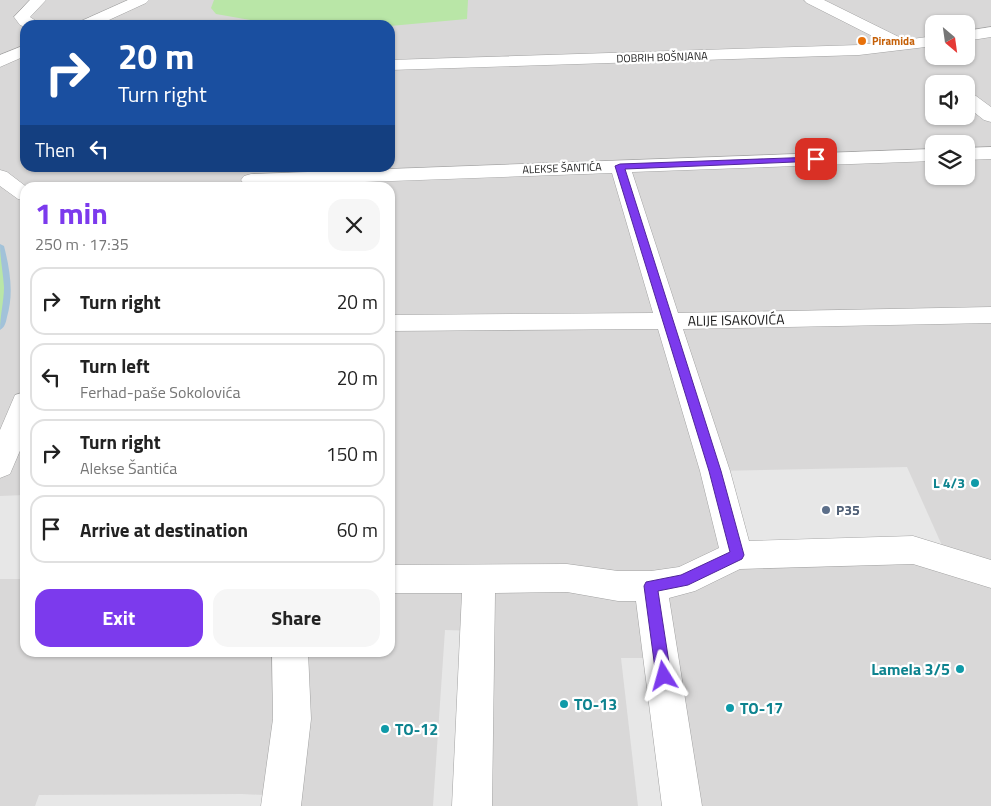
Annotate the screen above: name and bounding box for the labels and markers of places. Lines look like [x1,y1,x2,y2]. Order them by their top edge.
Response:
place label: Piramida [872,33,915,49]
marker: Piramida [856,35,868,47]
pin [795,138,837,180]
place label: L 4/3 [933,472,965,493]
marker: L 4/3 [969,477,981,489]
place label: P35 [836,499,860,520]
marker: P35 [820,504,832,516]
place label: Lamela 3/5 [871,657,950,681]
marker: Lamela 3/5 [954,663,966,675]
place label: TO-13 [574,692,617,716]
place label: TO-17 [740,696,783,720]
marker: TO-13 [558,698,570,710]
marker: TO-17 [724,702,736,714]
place label: TO-12 [395,717,438,741]
marker: TO-12 [379,723,391,735]

